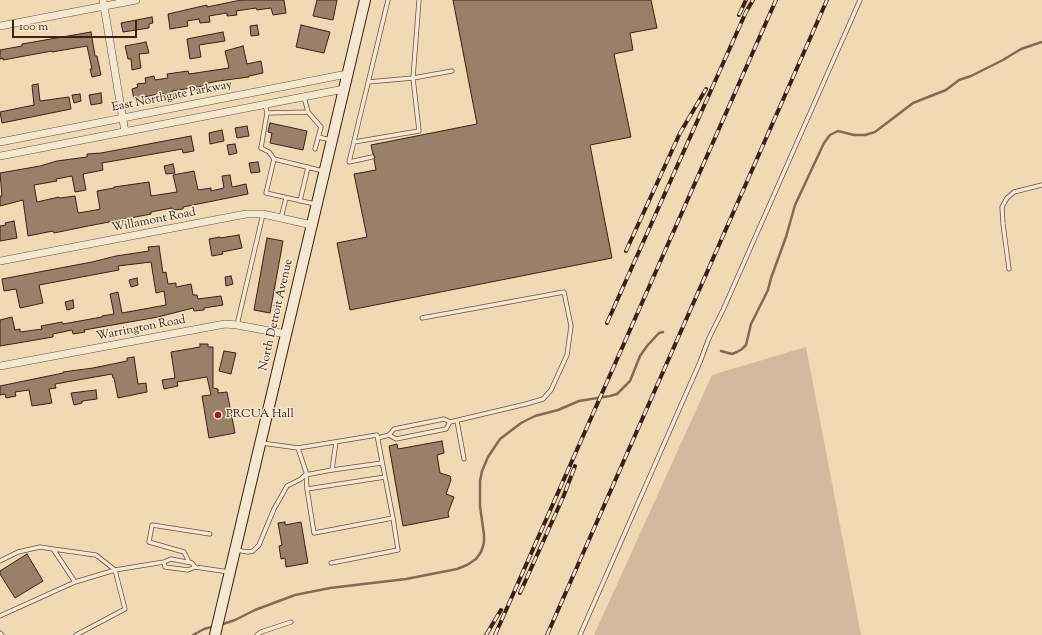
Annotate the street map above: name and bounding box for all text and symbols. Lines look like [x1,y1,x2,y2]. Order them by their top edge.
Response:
scale bar [14,12,139,38]
text: 100 m [19,18,48,36]
street label: East Northgate Parkway [111,78,233,116]
street label: Willamont Road [111,206,197,236]
street label: North Detroit Avenue [257,258,297,372]
street label: Warrington Road [95,313,187,345]
place label: PRCUA Hall [226,408,294,422]
marker: PRCUA Hall [213,410,223,420]

